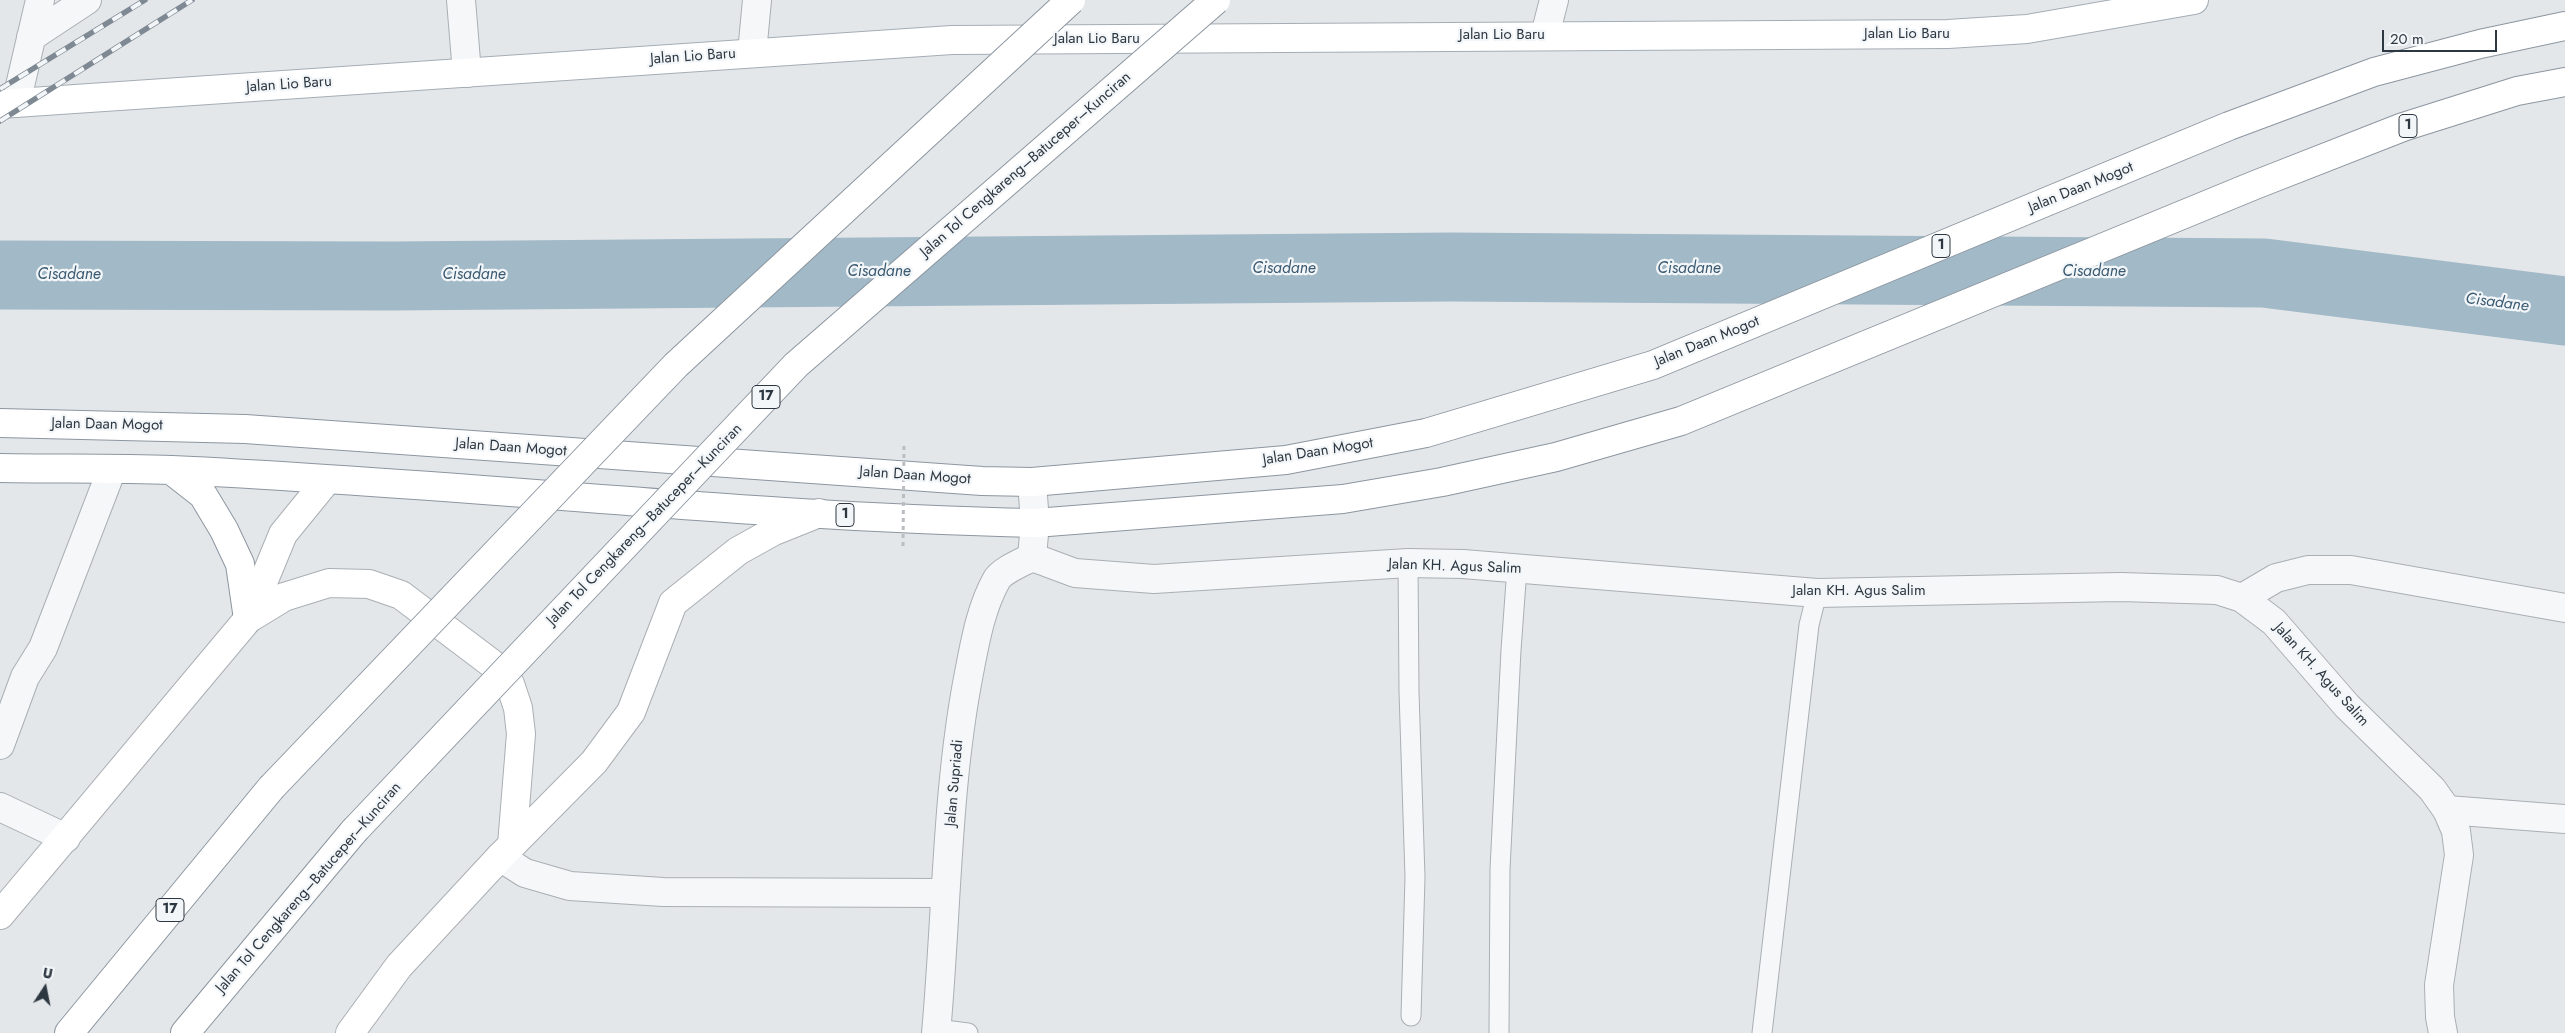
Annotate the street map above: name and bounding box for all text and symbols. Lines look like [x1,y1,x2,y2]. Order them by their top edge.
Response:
scale bar [2385,20,2500,52]
street label: Jalan Lio Baru [1864,25,1950,43]
street label: Jalan Lio Baru [1459,26,1545,44]
text: 20 m [2390,28,2424,50]
street label: Jalan Lio Baru [1054,30,1140,48]
street label: Jalan Lio Baru [650,45,736,69]
street label: Jalan Tol Cengkareng–Batuceper–Kunciran [917,69,1135,261]
street label: Jalan Lio Baru [246,73,332,97]
road number: 1 [2399,114,2417,138]
street label: Jalan Daan Mogot [2026,159,2136,217]
road number: 1 [1932,235,1950,258]
water label: Cisadane [1252,259,1316,279]
water label: Cisadane [1657,259,1721,279]
water label: Cisadane [847,262,911,282]
water label: Cisadane [2062,262,2126,282]
water label: Cisadane [37,265,101,285]
water label: Cisadane [442,265,506,285]
water label: Cisadane [2464,290,2530,316]
street label: Jalan Daan Mogot [1652,313,1762,371]
road number: 17 [752,386,780,408]
street label: Jalan Daan Mogot [51,415,163,435]
street label: Jalan Tol Cengkareng–Batuceper–Kunciran [544,420,746,630]
street label: Jalan Daan Mogot [1262,434,1374,470]
street label: Jalan Daan Mogot [455,435,567,461]
street label: Jalan Daan Mogot [859,463,971,489]
road number: 1 [836,504,854,526]
street label: Jalan KH. Agus Salim [1388,556,1522,578]
street label: Jalan KH. Agus Salim [1792,582,1926,600]
street label: Jalan KH. Agus Salim [2270,619,2372,731]
street label: Jalan Supriadi [942,739,968,827]
street label: Jalan Tol Cengkareng–Batuceper–Kunciran [213,779,405,997]
road number: 17 [156,898,184,922]
north arrow [20,963,70,1013]
text: U [41,963,55,984]

